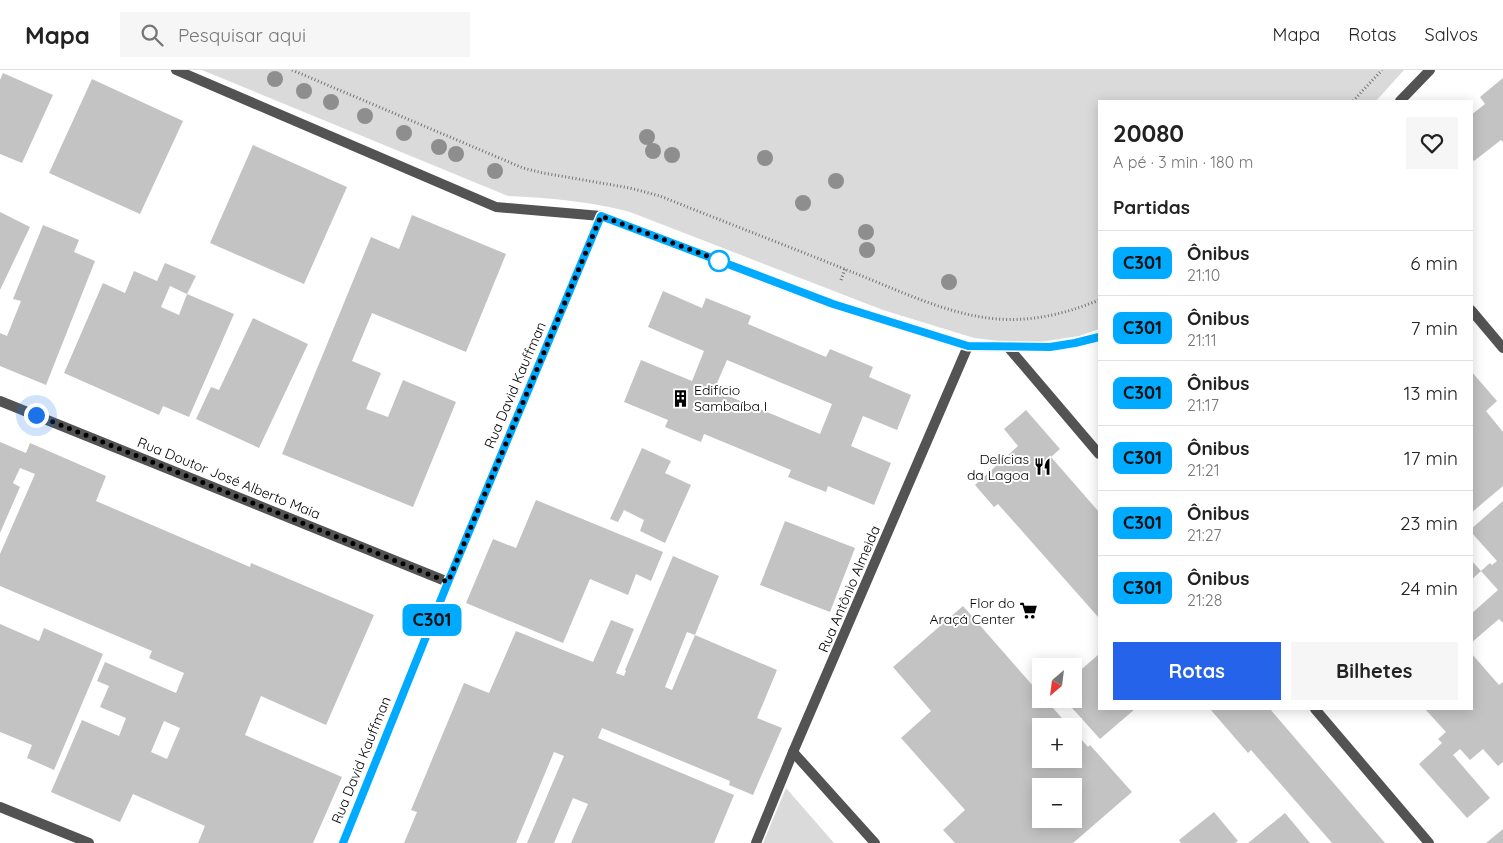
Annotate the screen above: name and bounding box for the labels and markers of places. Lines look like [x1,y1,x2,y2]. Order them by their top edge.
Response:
unlabelled marker [708,250,730,272]
place label: Edifício Sambaíba I [694,381,767,415]
building icon: Edifício Sambaíba I [670,388,690,408]
place label: Delícias da Lagoa [967,450,1029,484]
restaurant icon: Delícias da Lagoa [1033,457,1053,477]
place label: Flor do Araçá Center [930,594,1016,628]
supermarket icon: Flor do Araçá Center [1019,601,1039,621]

